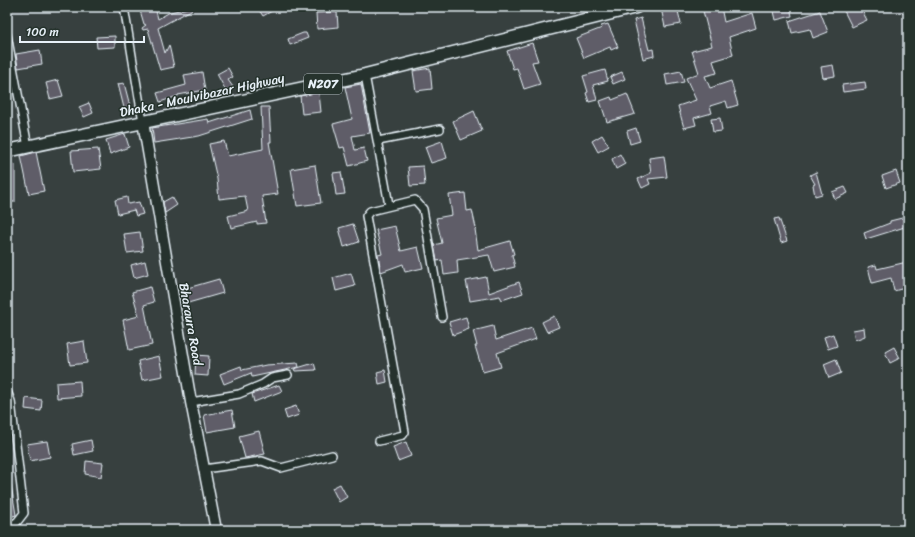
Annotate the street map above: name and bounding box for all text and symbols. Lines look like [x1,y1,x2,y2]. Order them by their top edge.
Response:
scale bar [20,18,144,44]
text: 100 m [26,21,59,43]
street label: Dhaka - Moulvibazar Highway [117,66,287,124]
road number: N207 [304,74,342,94]
street label: Bharaura Road [172,281,210,368]

